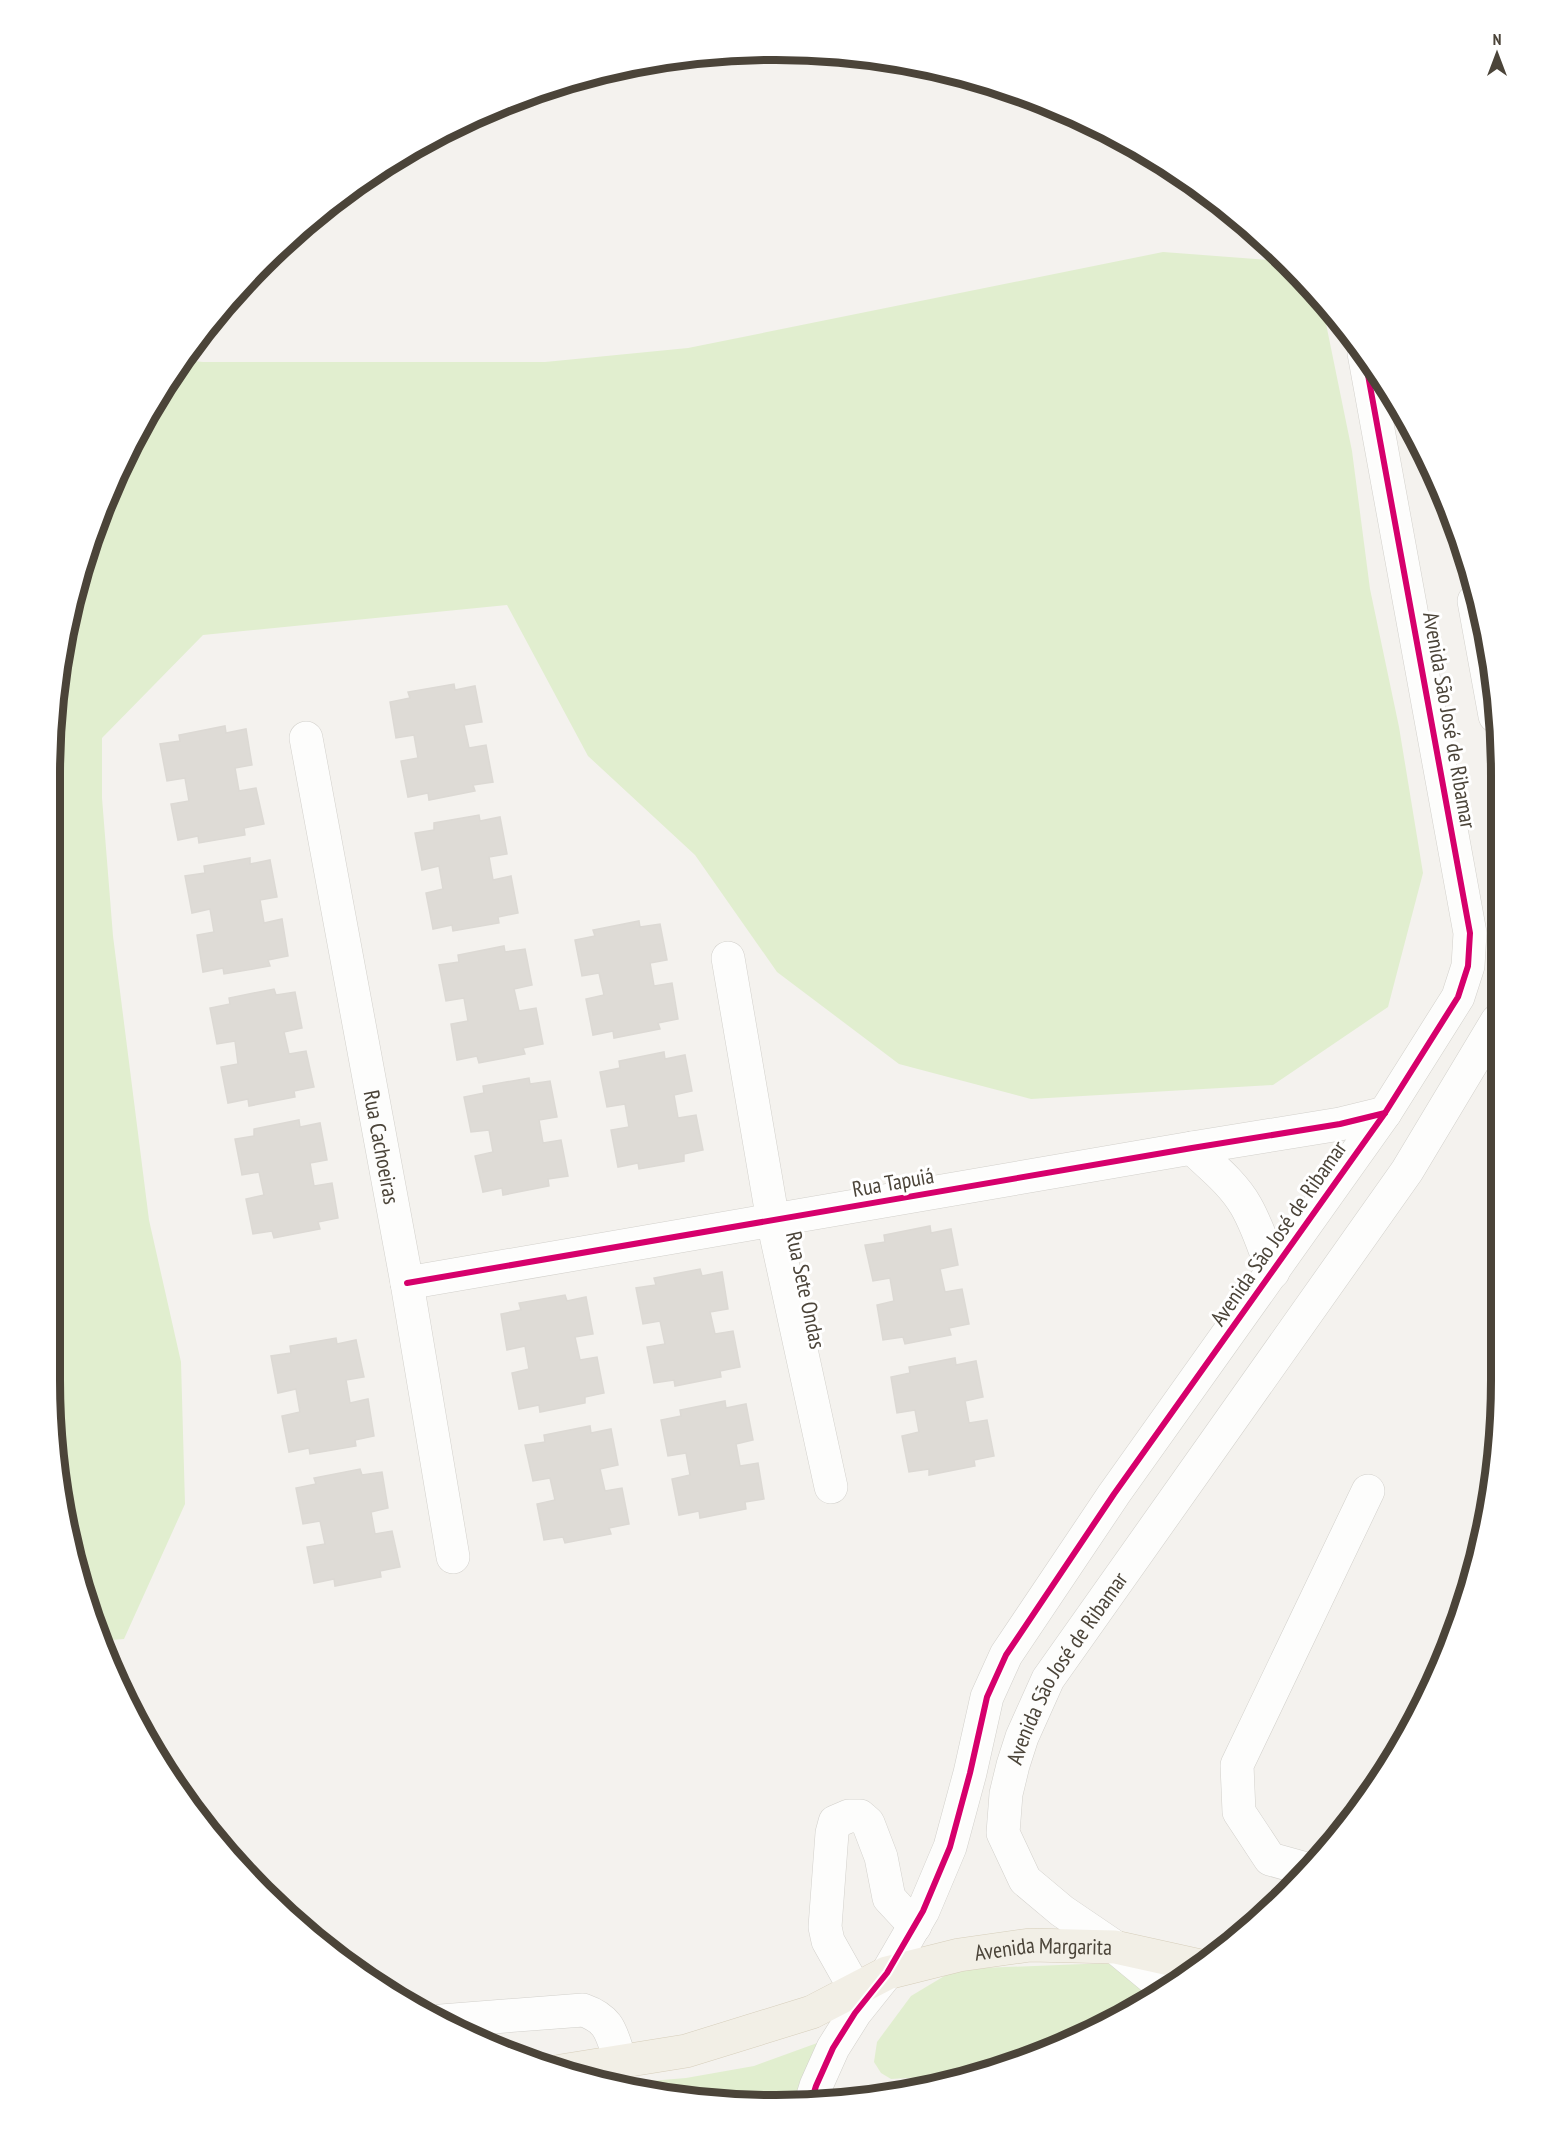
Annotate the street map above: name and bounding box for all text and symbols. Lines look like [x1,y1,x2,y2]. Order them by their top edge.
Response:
north arrow [1467,24,1527,84]
text: N [1493,29,1501,49]
street label: Avenida São José de Ribamar [1417,610,1483,830]
street label: Rua Cachoeiras [358,1088,406,1206]
street label: Avenida São José de Ribamar [1204,1135,1352,1331]
street label: Rua Tapuiá [850,1161,936,1203]
street label: Rua Sete Ondas [780,1229,832,1351]
street label: Avenida São José de Ribamar [1000,1566,1133,1768]
street label: Avenida Margarita [973,1931,1112,1967]

